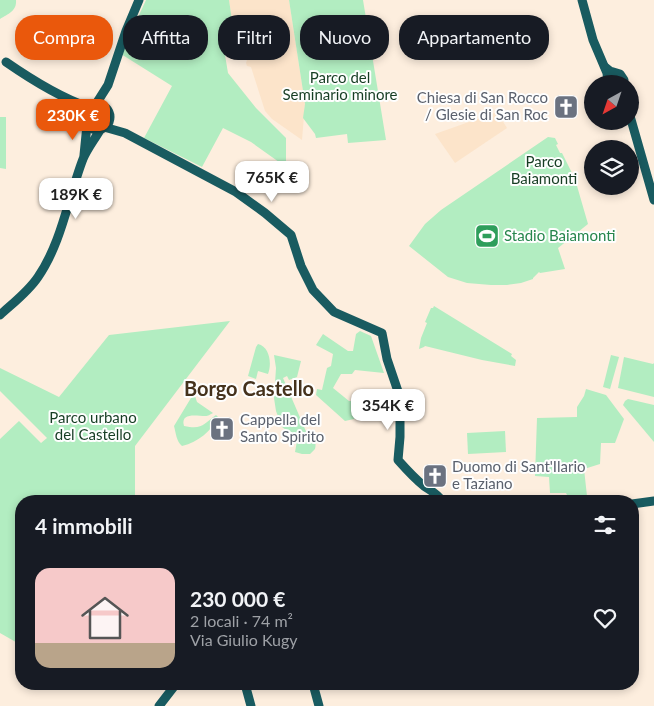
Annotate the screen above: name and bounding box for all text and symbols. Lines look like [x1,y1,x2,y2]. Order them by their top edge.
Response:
chip: Compra [15,15,113,60]
chip: Affitta [123,15,208,60]
chip: Filtri [218,15,290,60]
chip: Nuovo [300,15,389,60]
chip: Appartamento [399,15,549,60]
park label: Parco del Seminario minore [282,68,398,103]
north arrow [584,75,639,130]
map controls [584,75,639,195]
place label: Chiesa di San Rocco / Glesie di San Roc [417,88,548,123]
church icon: Chiesa di San Rocco / Glesie di San Roc [553,94,579,120]
pin: 230K € [32,98,114,141]
text: 230K € [47,105,99,124]
button: layers [584,140,639,195]
park label: Parco Baiamonti [511,152,577,187]
pin: 765K € [231,160,313,203]
text: 765K € [246,167,298,186]
pin: 189K € [35,178,117,220]
text: 189K € [50,184,102,203]
sports icon: Stadio Baiamonti [474,223,500,249]
place label: Stadio Baiamonti [504,226,615,244]
district label: Borgo Castello [184,376,314,400]
pin: 354K € [347,388,429,431]
text: 354K € [362,395,414,414]
park label: Parco urbano del Castello [49,408,137,443]
place label: Cappella del Santo Spirito [240,410,324,445]
church icon: Cappella del Santo Spirito [209,416,235,442]
place label: Duomo di Sant'Ilario e Taziano [452,457,586,492]
church icon: Duomo di Sant'Ilario e Taziano [422,463,448,489]
icon: filters [591,511,619,539]
text: 4 immobili [35,513,133,538]
text: 230 000 € [190,586,285,611]
icon: home [75,588,135,648]
icon: heart [591,604,619,632]
text: 2 locali · 74 m² [190,611,293,630]
text: Via Giulio Kugy [190,630,298,649]

